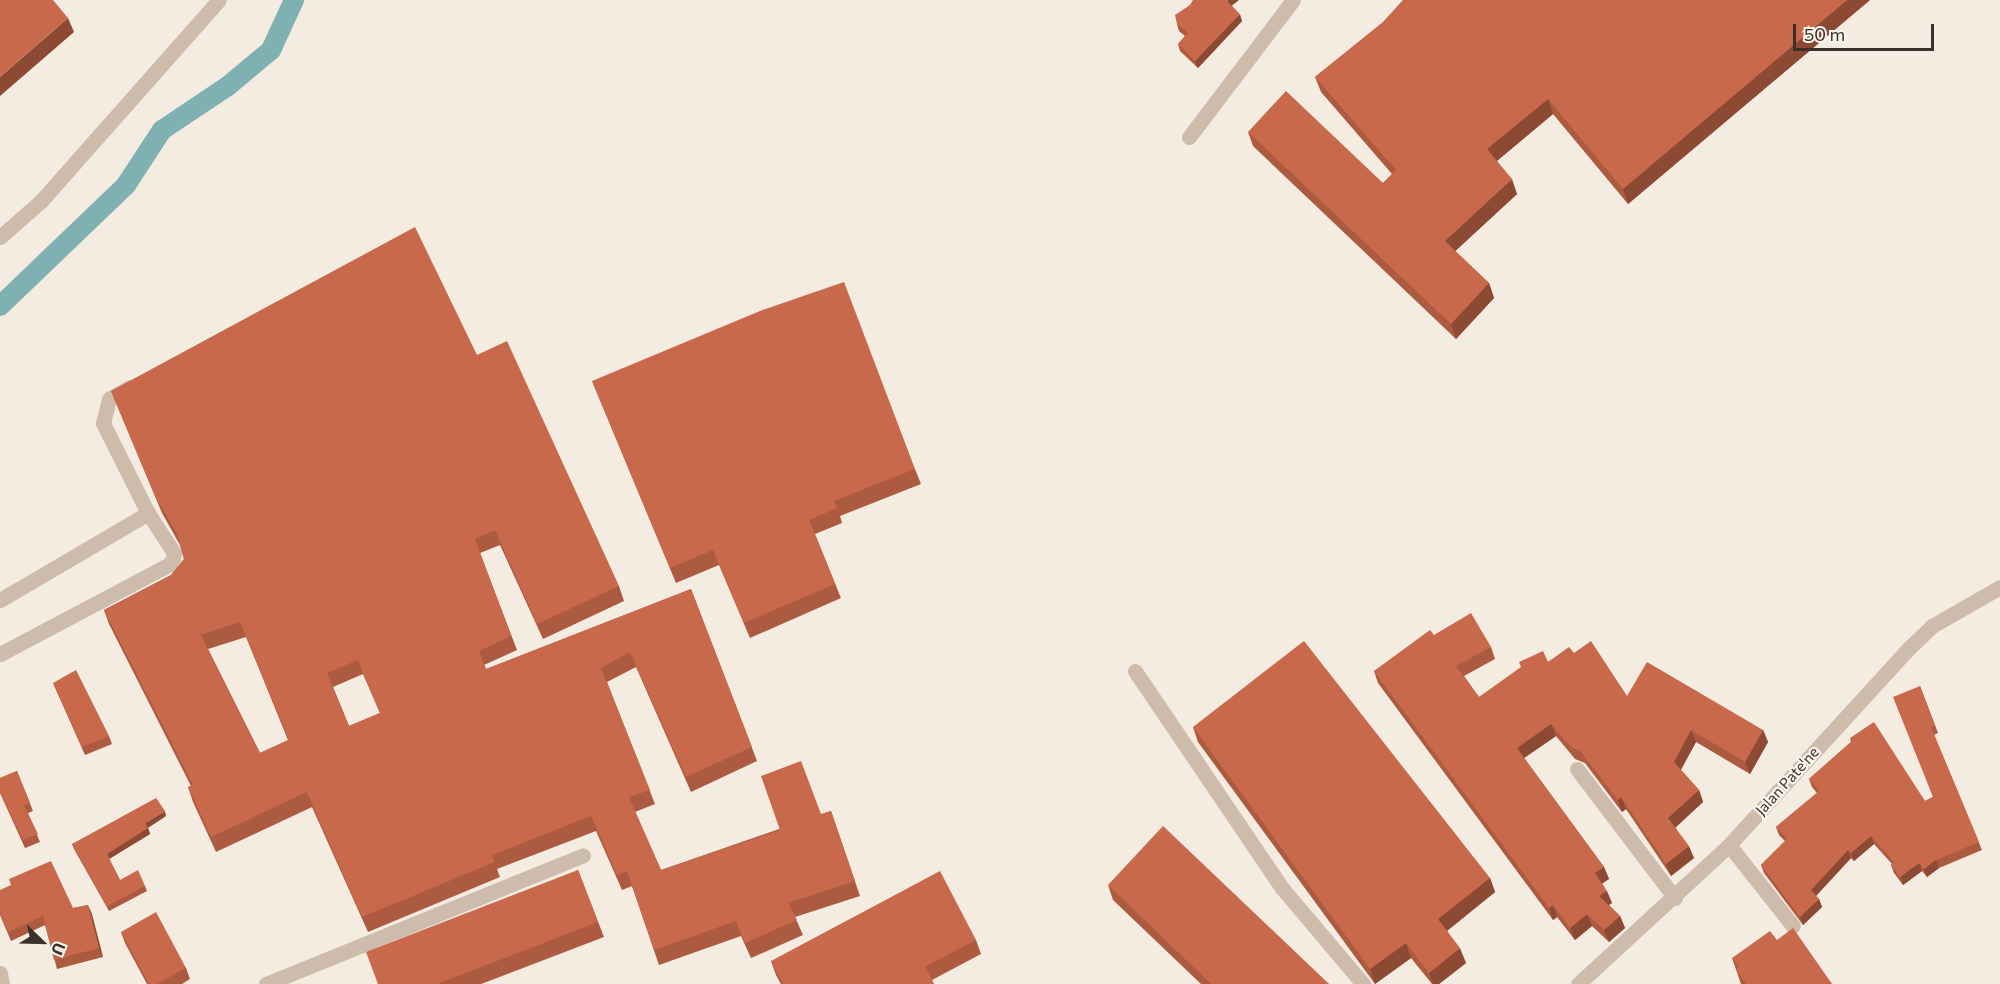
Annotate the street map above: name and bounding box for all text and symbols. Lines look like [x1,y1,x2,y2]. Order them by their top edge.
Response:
scale bar [1796,12,1937,50]
text: 50 m [1804,23,1845,45]
street label: Jalan Pate'ne [1752,743,1822,819]
north arrow [12,912,72,972]
text: U [48,940,70,958]

